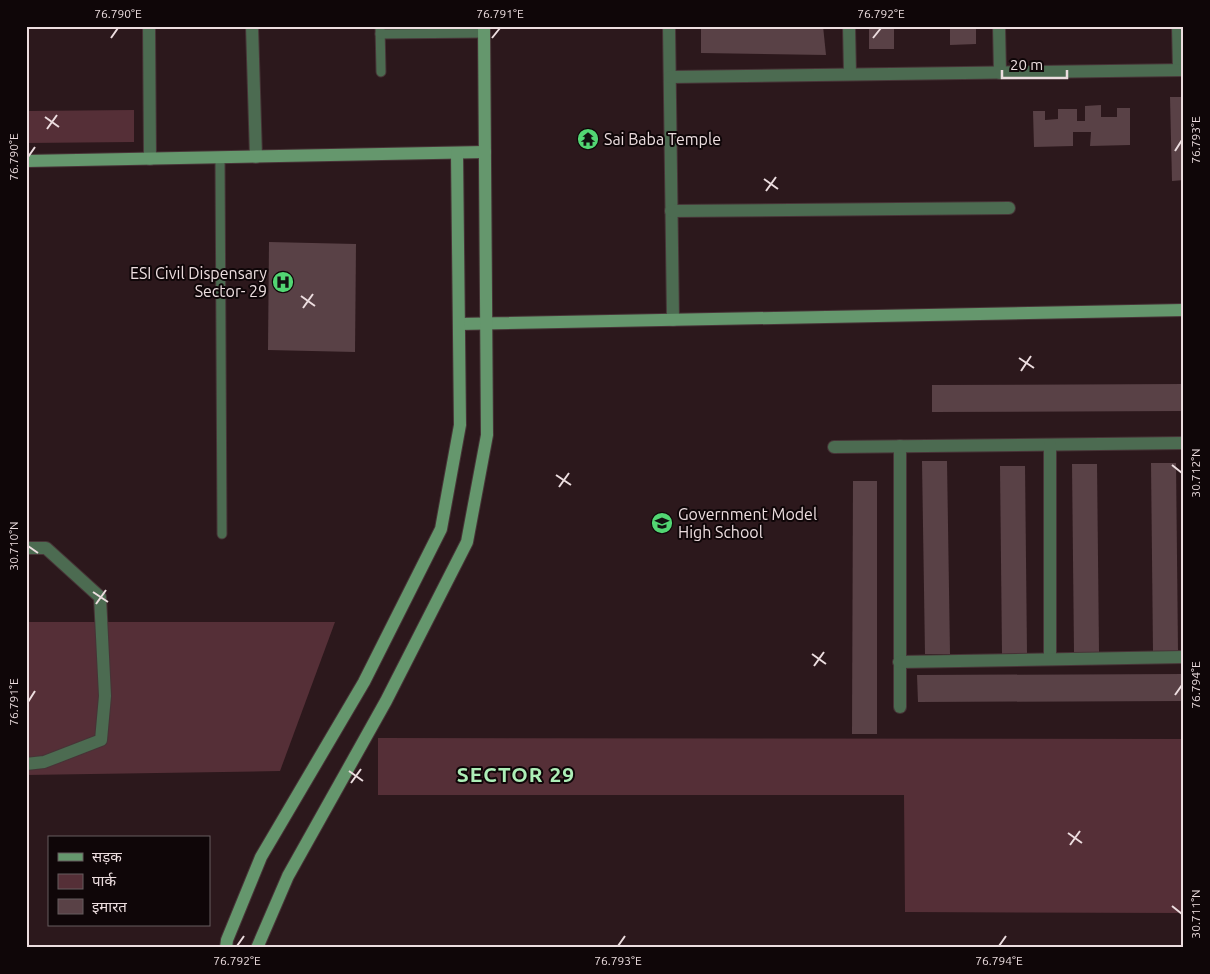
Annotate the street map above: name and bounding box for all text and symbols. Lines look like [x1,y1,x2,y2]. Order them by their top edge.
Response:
text: 76.790°E [94,7,142,20]
text: 76.791°E [476,7,524,20]
text: 76.792°E [857,7,905,20]
scale bar [1002,48,1068,80]
text: 20 m [1010,56,1043,73]
text: 76.793°E [1189,116,1202,164]
temple icon: Sai Baba Temple [576,127,600,151]
place label: Sai Baba Temple [604,130,721,148]
text: 76.790°E [7,133,20,181]
place label: ESI Civil Dispensary Sector- 29 [130,264,267,300]
hospital icon: ESI Civil Dispensary Sector- 29 [271,270,295,294]
text: 30.712°N [1189,448,1202,498]
place label: Government Model High School [678,505,817,541]
school or university icon: Government Model High School [650,511,674,535]
text: 30.710°N [7,521,20,571]
text: 76.794°E [1189,661,1202,709]
text: 76.791°E [7,678,20,726]
district label: SECTOR 29 [457,762,575,786]
legend [48,836,210,926]
text: सड़क [92,848,122,865]
text: पार्क [92,872,116,889]
text: 30.711°N [1189,889,1202,939]
text: इमारत [92,898,127,915]
text: 76.792°E [213,954,261,967]
text: 76.793°E [594,954,642,967]
text: 76.794°E [975,954,1023,967]

